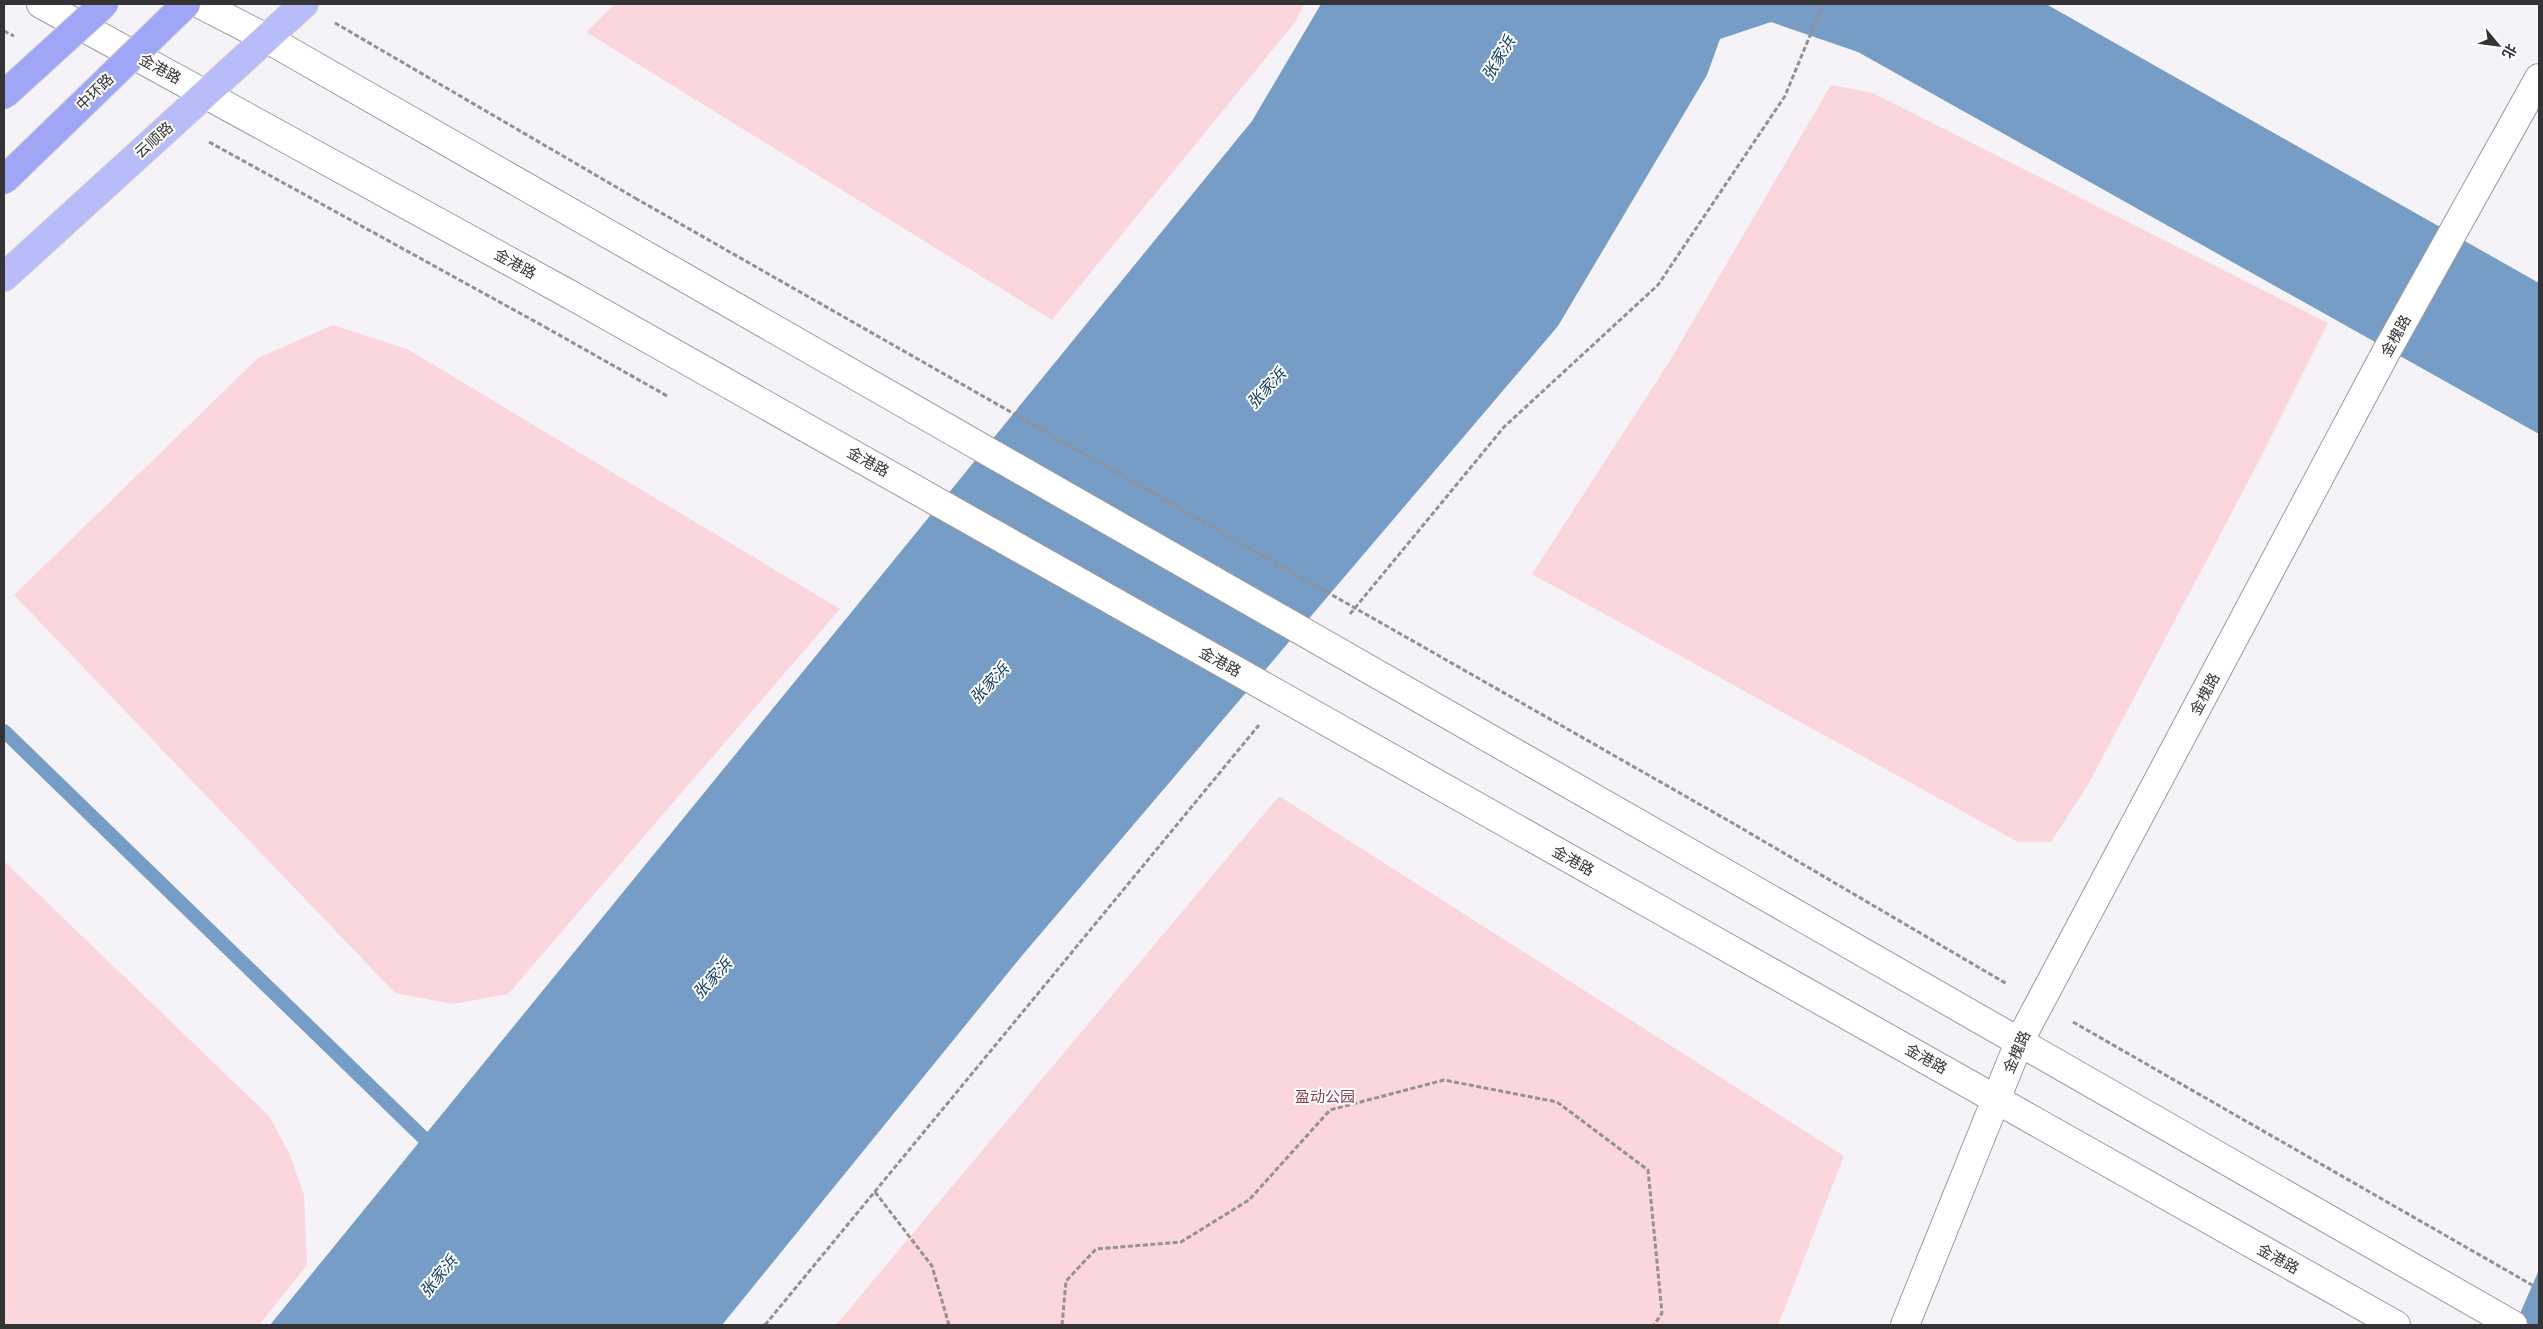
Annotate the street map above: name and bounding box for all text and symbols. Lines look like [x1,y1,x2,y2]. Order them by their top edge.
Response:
north arrow [2473,20,2523,70]
water label: 张家浜 [1477,31,1522,85]
text: 北 [2496,40,2521,62]
street label: 金港路 [135,49,185,90]
street label: 中环路 [72,69,119,116]
street label: 云顺路 [131,118,178,163]
street label: 金港路 [490,244,540,285]
street label: 金槐路 [2376,311,2417,361]
water label: 张家浜 [1242,362,1293,414]
street label: 金港路 [843,442,893,483]
street label: 金港路 [1195,642,1245,683]
water label: 张家浜 [965,657,1016,709]
street label: 金槐路 [2186,669,2225,719]
street label: 金港路 [1548,841,1598,882]
water label: 张家浜 [688,952,739,1004]
street label: 金槐路 [1999,1027,2036,1077]
street label: 金港路 [1901,1039,1951,1080]
park label: 盈动公园 [1295,1087,1355,1108]
street label: 金港路 [2253,1239,2303,1280]
water label: 张家浜 [415,1250,464,1302]

